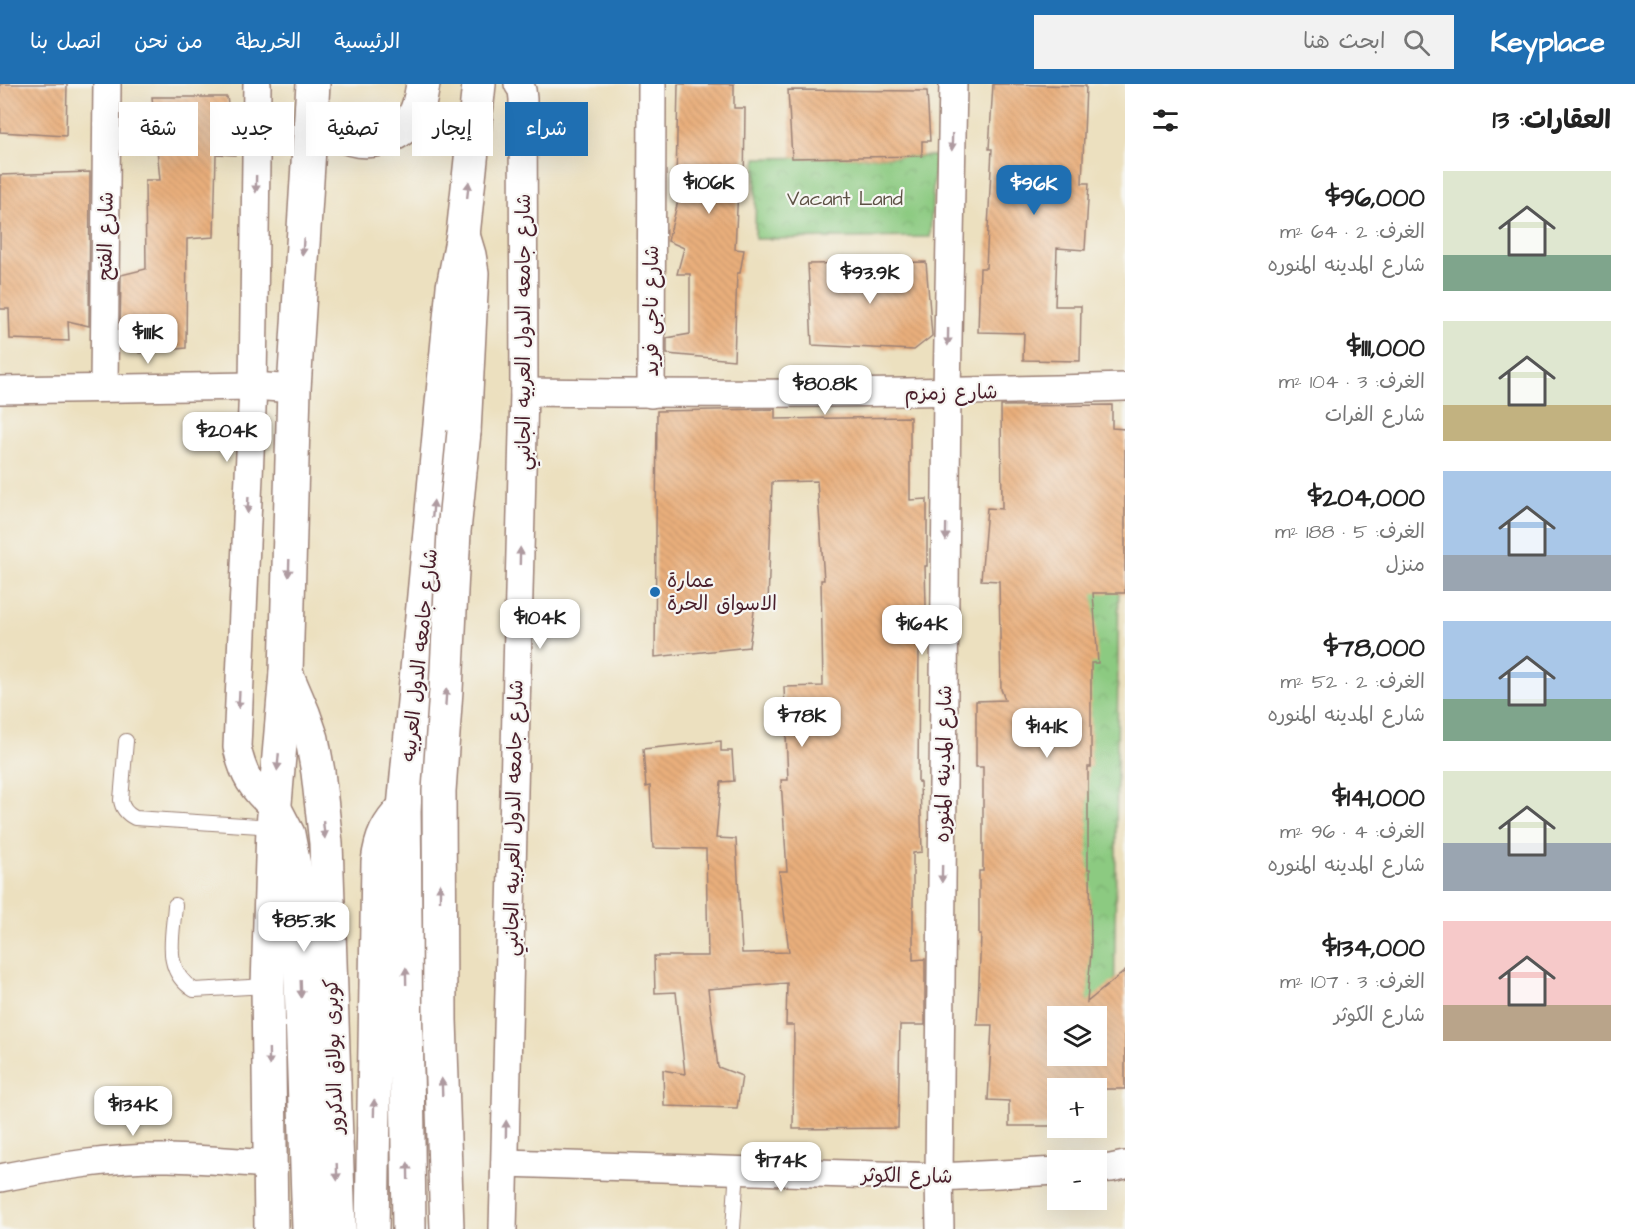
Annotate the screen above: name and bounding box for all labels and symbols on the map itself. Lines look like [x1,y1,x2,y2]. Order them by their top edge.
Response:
one-way arrow [947,133,956,152]
pin: $106K [667,164,751,215]
pin: $96K [998,165,1070,216]
one-way arrow [251,175,261,194]
one-way arrow [463,180,473,199]
park label: Vacant Land [787,185,903,213]
street label: شارع الفتح [91,191,121,281]
street label: شارع جامعه الدول العربيه الجانبي [510,194,541,470]
one-way arrow [299,238,308,257]
street label: شارع ناجى فريد [638,245,666,377]
pin: $93.9K [821,254,919,305]
pin: $111K [106,314,190,365]
one-way arrow [943,328,953,347]
pin: $80.8K [776,365,874,416]
street label: شارع زمزم [904,378,998,408]
pin: $204K [185,412,269,463]
one-way arrow [243,496,252,515]
one-way arrow [428,499,438,518]
one-way arrow [941,523,951,542]
one-way arrow [515,546,525,565]
street label: شارع جامعه الدول العربيه [395,547,445,763]
one-way arrow [284,558,294,577]
place label: عمارة الاسواق الحرة [667,567,777,618]
marker: عمارة الاسواق الحرة [648,585,662,599]
pin: $104K [498,599,582,650]
pin: $164K [880,605,964,656]
street label: شارع جامعه الدول العربيه الجانبي [498,679,533,957]
street label: شارع المدينه المنوره [929,685,959,843]
one-way arrow [441,687,451,706]
one-way arrow [234,691,244,710]
pin: $78K [766,697,838,748]
pin: $141K [1005,708,1089,759]
one-way arrow [274,753,283,772]
one-way arrow [319,821,329,840]
one-way arrow [937,865,947,884]
one-way arrow [435,882,445,901]
pin: $85.3K [255,902,353,953]
one-way arrow [401,966,411,985]
street label: كوبرى بولاق الدكرور [317,978,351,1136]
one-way arrow [296,980,306,999]
one-way arrow [264,1047,274,1066]
one-way arrow [438,1077,447,1096]
pin: $134K [91,1086,175,1137]
one-way arrow [369,1098,379,1117]
one-way arrow [501,1119,510,1138]
pin: $174K [739,1142,823,1193]
one-way arrow [403,1161,413,1180]
street label: شارع الكوثر [859,1161,953,1191]
one-way arrow [332,1162,342,1181]

